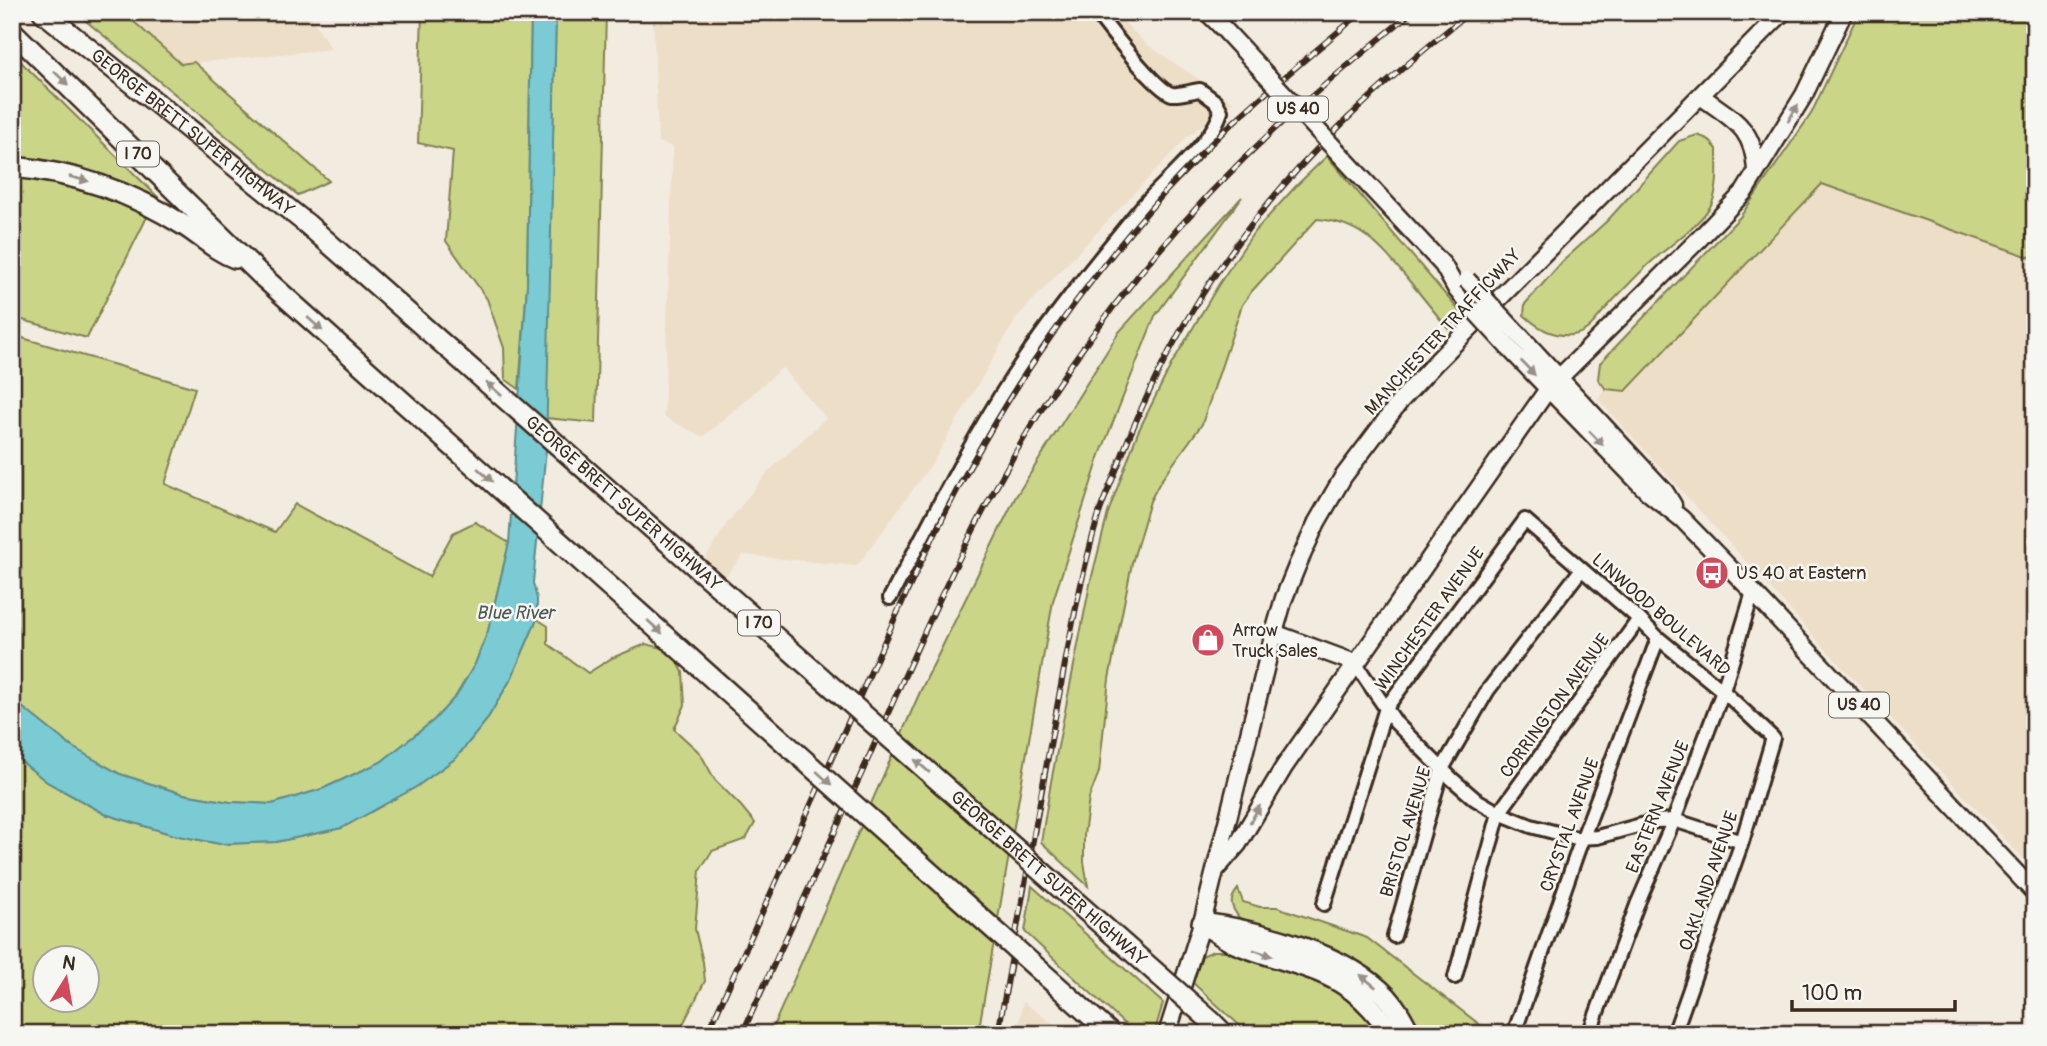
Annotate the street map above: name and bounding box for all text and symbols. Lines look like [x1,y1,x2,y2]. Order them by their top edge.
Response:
street label: GEORGE BRETT SUPER HIGHWAY [86,44,299,221]
one-way arrow [52,70,69,86]
road number: US 40 [1268,96,1328,122]
one-way arrow [1787,104,1799,123]
road number: I 70 [117,142,159,166]
one-way arrow [68,174,90,185]
street label: MANCHESTER TRAFFICWAY [1360,244,1527,420]
one-way arrow [306,315,323,331]
one-way arrow [1520,359,1536,376]
one-way arrow [485,381,503,397]
street label: GEORGE BRETT SUPER HIGHWAY [521,410,727,596]
one-way arrow [1587,429,1603,446]
one-way arrow [476,467,494,483]
street label: WINCHESTER AVENUE [1370,543,1490,695]
street label: LINWOOD BOULEVARD [1587,548,1735,682]
bus stop icon: US 40 at Eastern [1693,554,1731,592]
place label: US 40 at Eastern [1736,562,1866,585]
water label: Blue River [476,601,556,625]
road number: I 70 [738,610,780,636]
one-way arrow [646,618,663,634]
place label: Arrow Truck Sales [1232,619,1318,663]
shop icon: Arrow Truck Sales [1189,621,1227,659]
street label: CORRINGTON AVENUE [1495,629,1615,783]
road number: US 40 [1829,692,1889,718]
street label: EASTERN AVENUE [1621,737,1695,877]
street label: CRYSTAL AVENUE [1535,755,1605,895]
one-way arrow [913,758,931,774]
street label: BRISTOL AVENUE [1375,764,1437,900]
one-way arrow [815,770,833,786]
street label: GEORGE BRETT SUPER HIGHWAY [946,785,1152,971]
one-way arrow [1249,805,1261,824]
street label: OAKLAND AVENUE [1674,808,1744,954]
north arrow [32,944,102,1014]
one-way arrow [1253,948,1274,958]
text: N [60,950,78,976]
scale bar [1792,969,1954,1013]
one-way arrow [1359,974,1376,989]
text: 100 m [1802,980,1862,1007]

